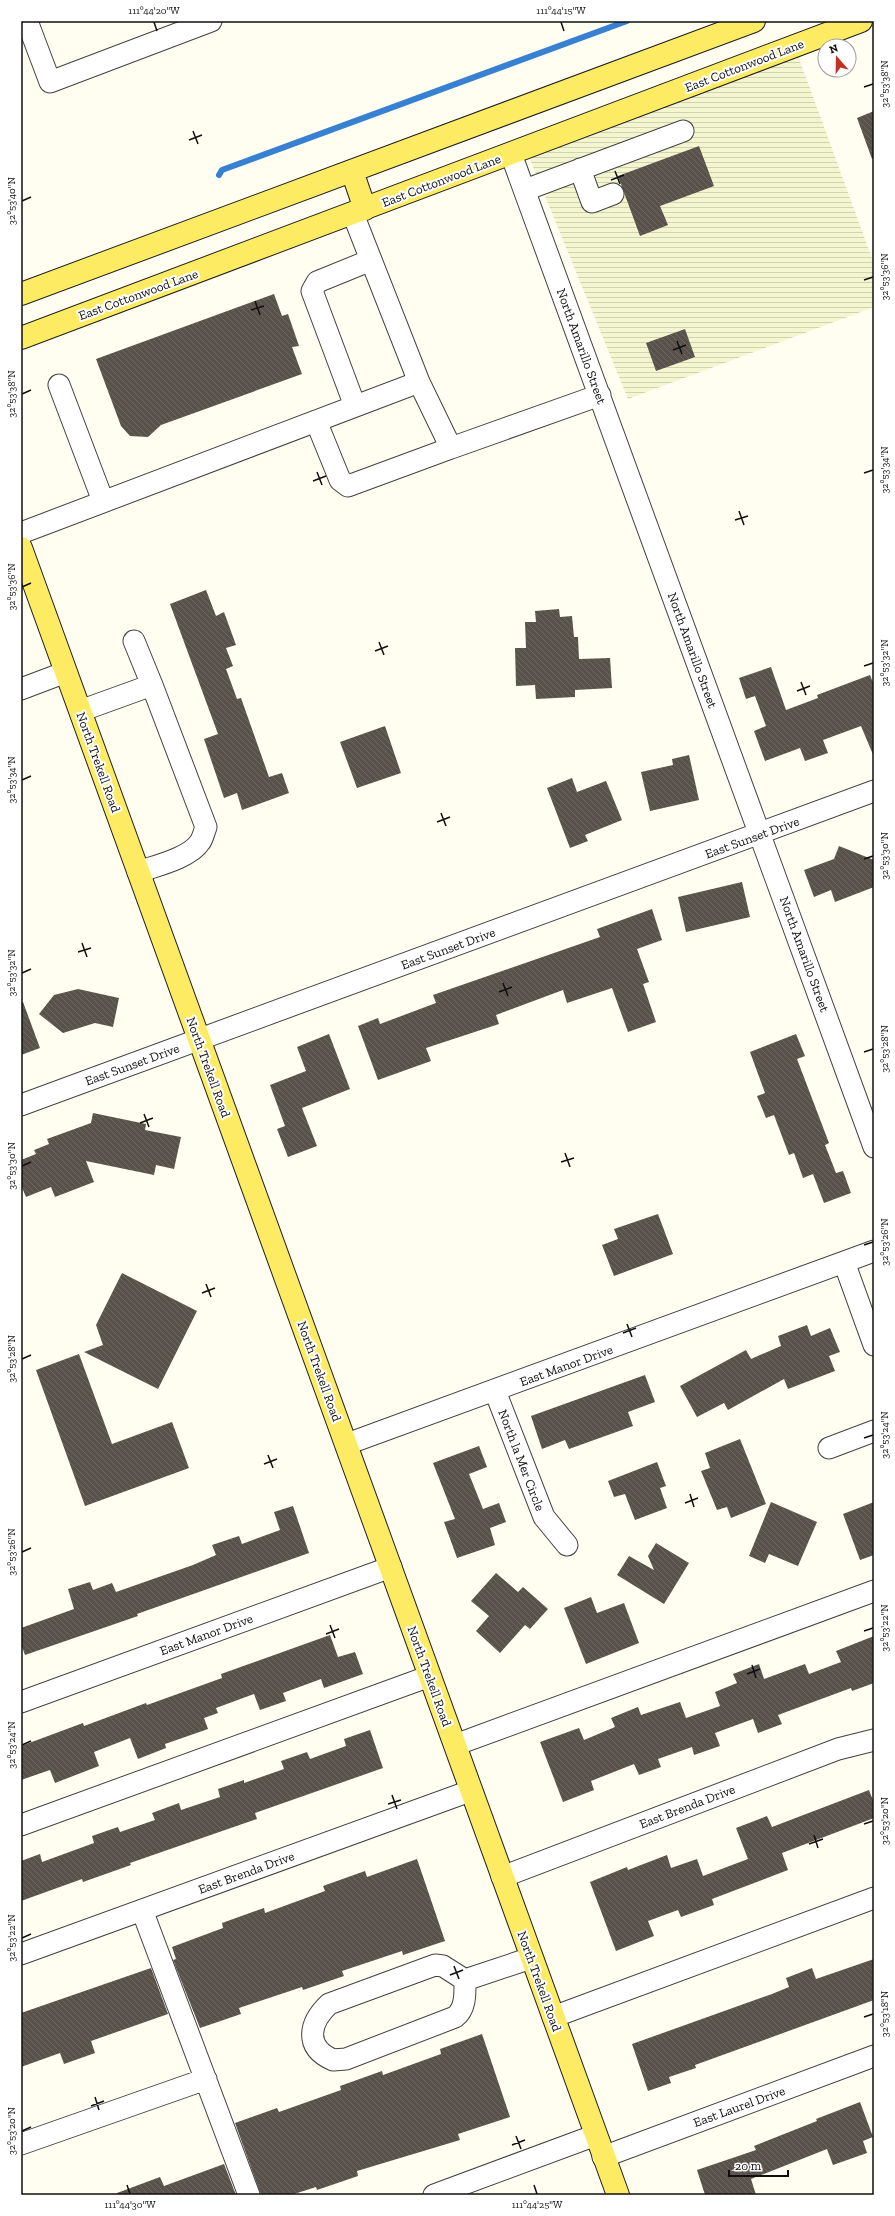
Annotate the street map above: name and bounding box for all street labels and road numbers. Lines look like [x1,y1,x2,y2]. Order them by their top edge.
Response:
street label: East Cottonwood Lane [683,36,806,95]
street label: East Cottonwood Lane [380,151,503,210]
street label: East Cottonwood Lane [76,266,200,323]
street label: North Amarillo Street [554,286,609,406]
street label: North Amarillo Street [665,590,720,710]
street label: North Trekell Road [73,710,124,815]
street label: East Sunset Drive [703,813,801,861]
street label: North Amarillo Street [777,894,832,1014]
street label: East Sunset Drive [399,924,497,972]
street label: North Trekell Road [183,1015,234,1120]
street label: East Sunset Drive [83,1040,181,1088]
street label: North Trekell Road [294,1319,345,1424]
street label: East Manor Drive [518,1342,615,1389]
street label: North la Mer Circle [495,1407,548,1513]
street label: East Manor Drive [158,1611,255,1658]
street label: North Trekell Road [404,1624,455,1729]
street label: East Brenda Drive [637,1781,737,1832]
street label: East Brenda Drive [196,1848,296,1897]
street label: North Trekell Road [514,1929,565,2034]
street label: East Laurel Drive [691,2083,787,2130]

